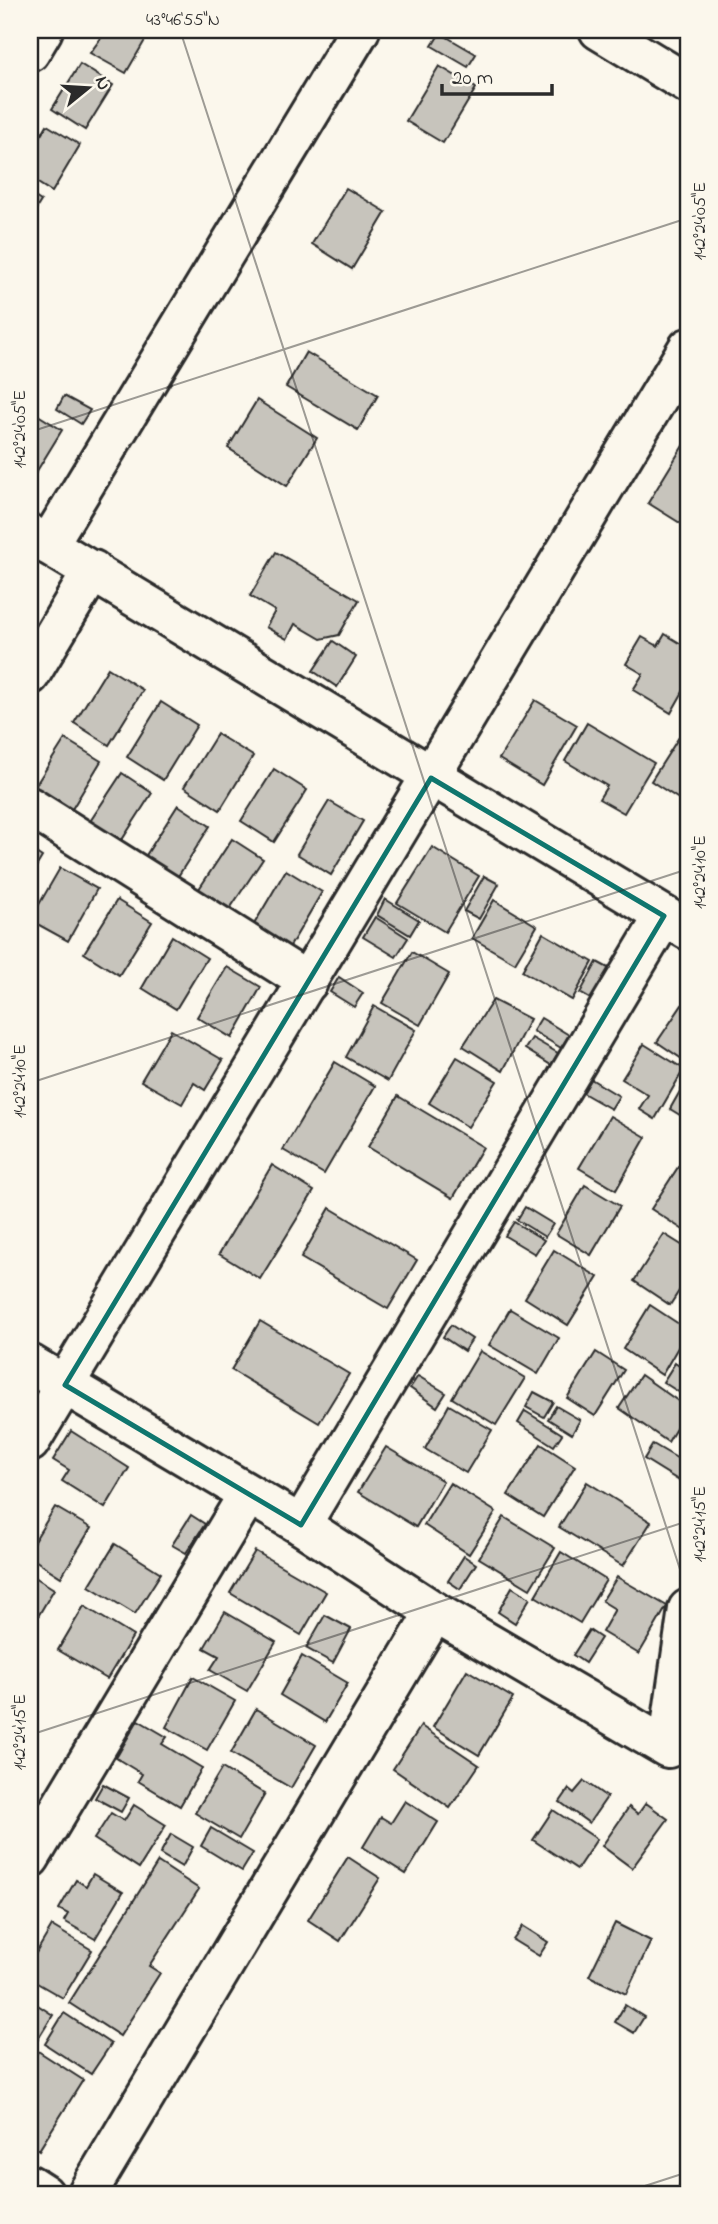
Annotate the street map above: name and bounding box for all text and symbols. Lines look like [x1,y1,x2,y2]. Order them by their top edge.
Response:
text: 43°46'55"N [146,8,220,34]
north arrow [52,52,122,122]
scale bar [442,52,552,96]
text: 20 m [452,64,493,94]
text: N [87,73,117,94]
text: 142°24'05"E [688,182,714,260]
text: 142°24'05"E [8,390,34,468]
text: 142°24'10"E [688,835,714,909]
text: 142°24'10"E [8,1044,34,1118]
text: 142°24'15"E [688,1486,714,1562]
text: 142°24'15"E [8,1694,34,1770]

